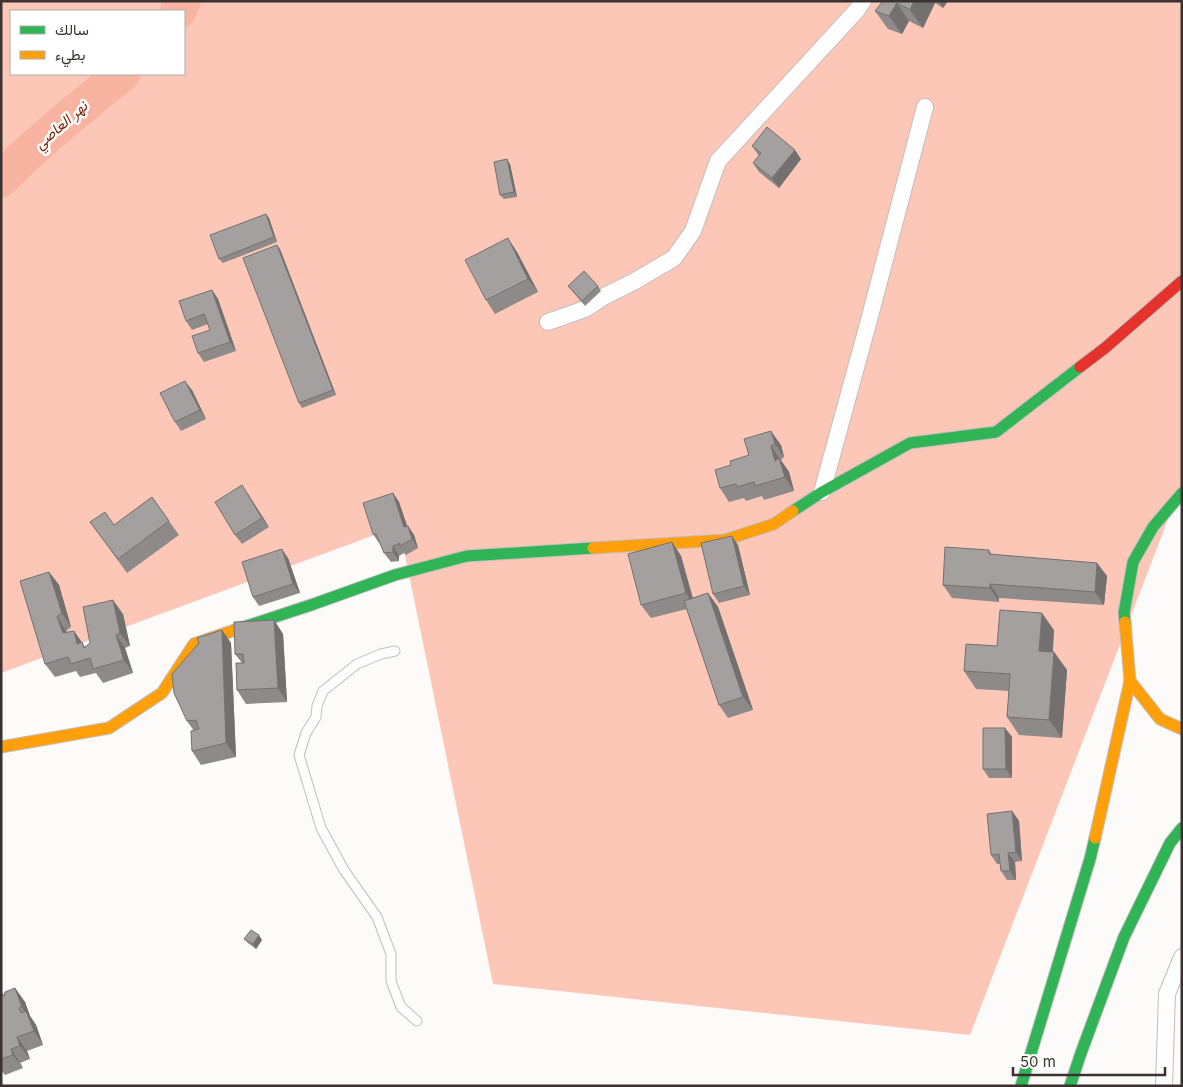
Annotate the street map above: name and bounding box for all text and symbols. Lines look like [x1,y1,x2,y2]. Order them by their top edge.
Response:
legend [10,10,185,75]
text: سالك [55,20,89,39]
text: بطيء [55,45,85,68]
water label: نهر العاصي [30,96,94,155]
scale bar [1013,1044,1166,1076]
text: 50 m [1020,1052,1056,1071]

